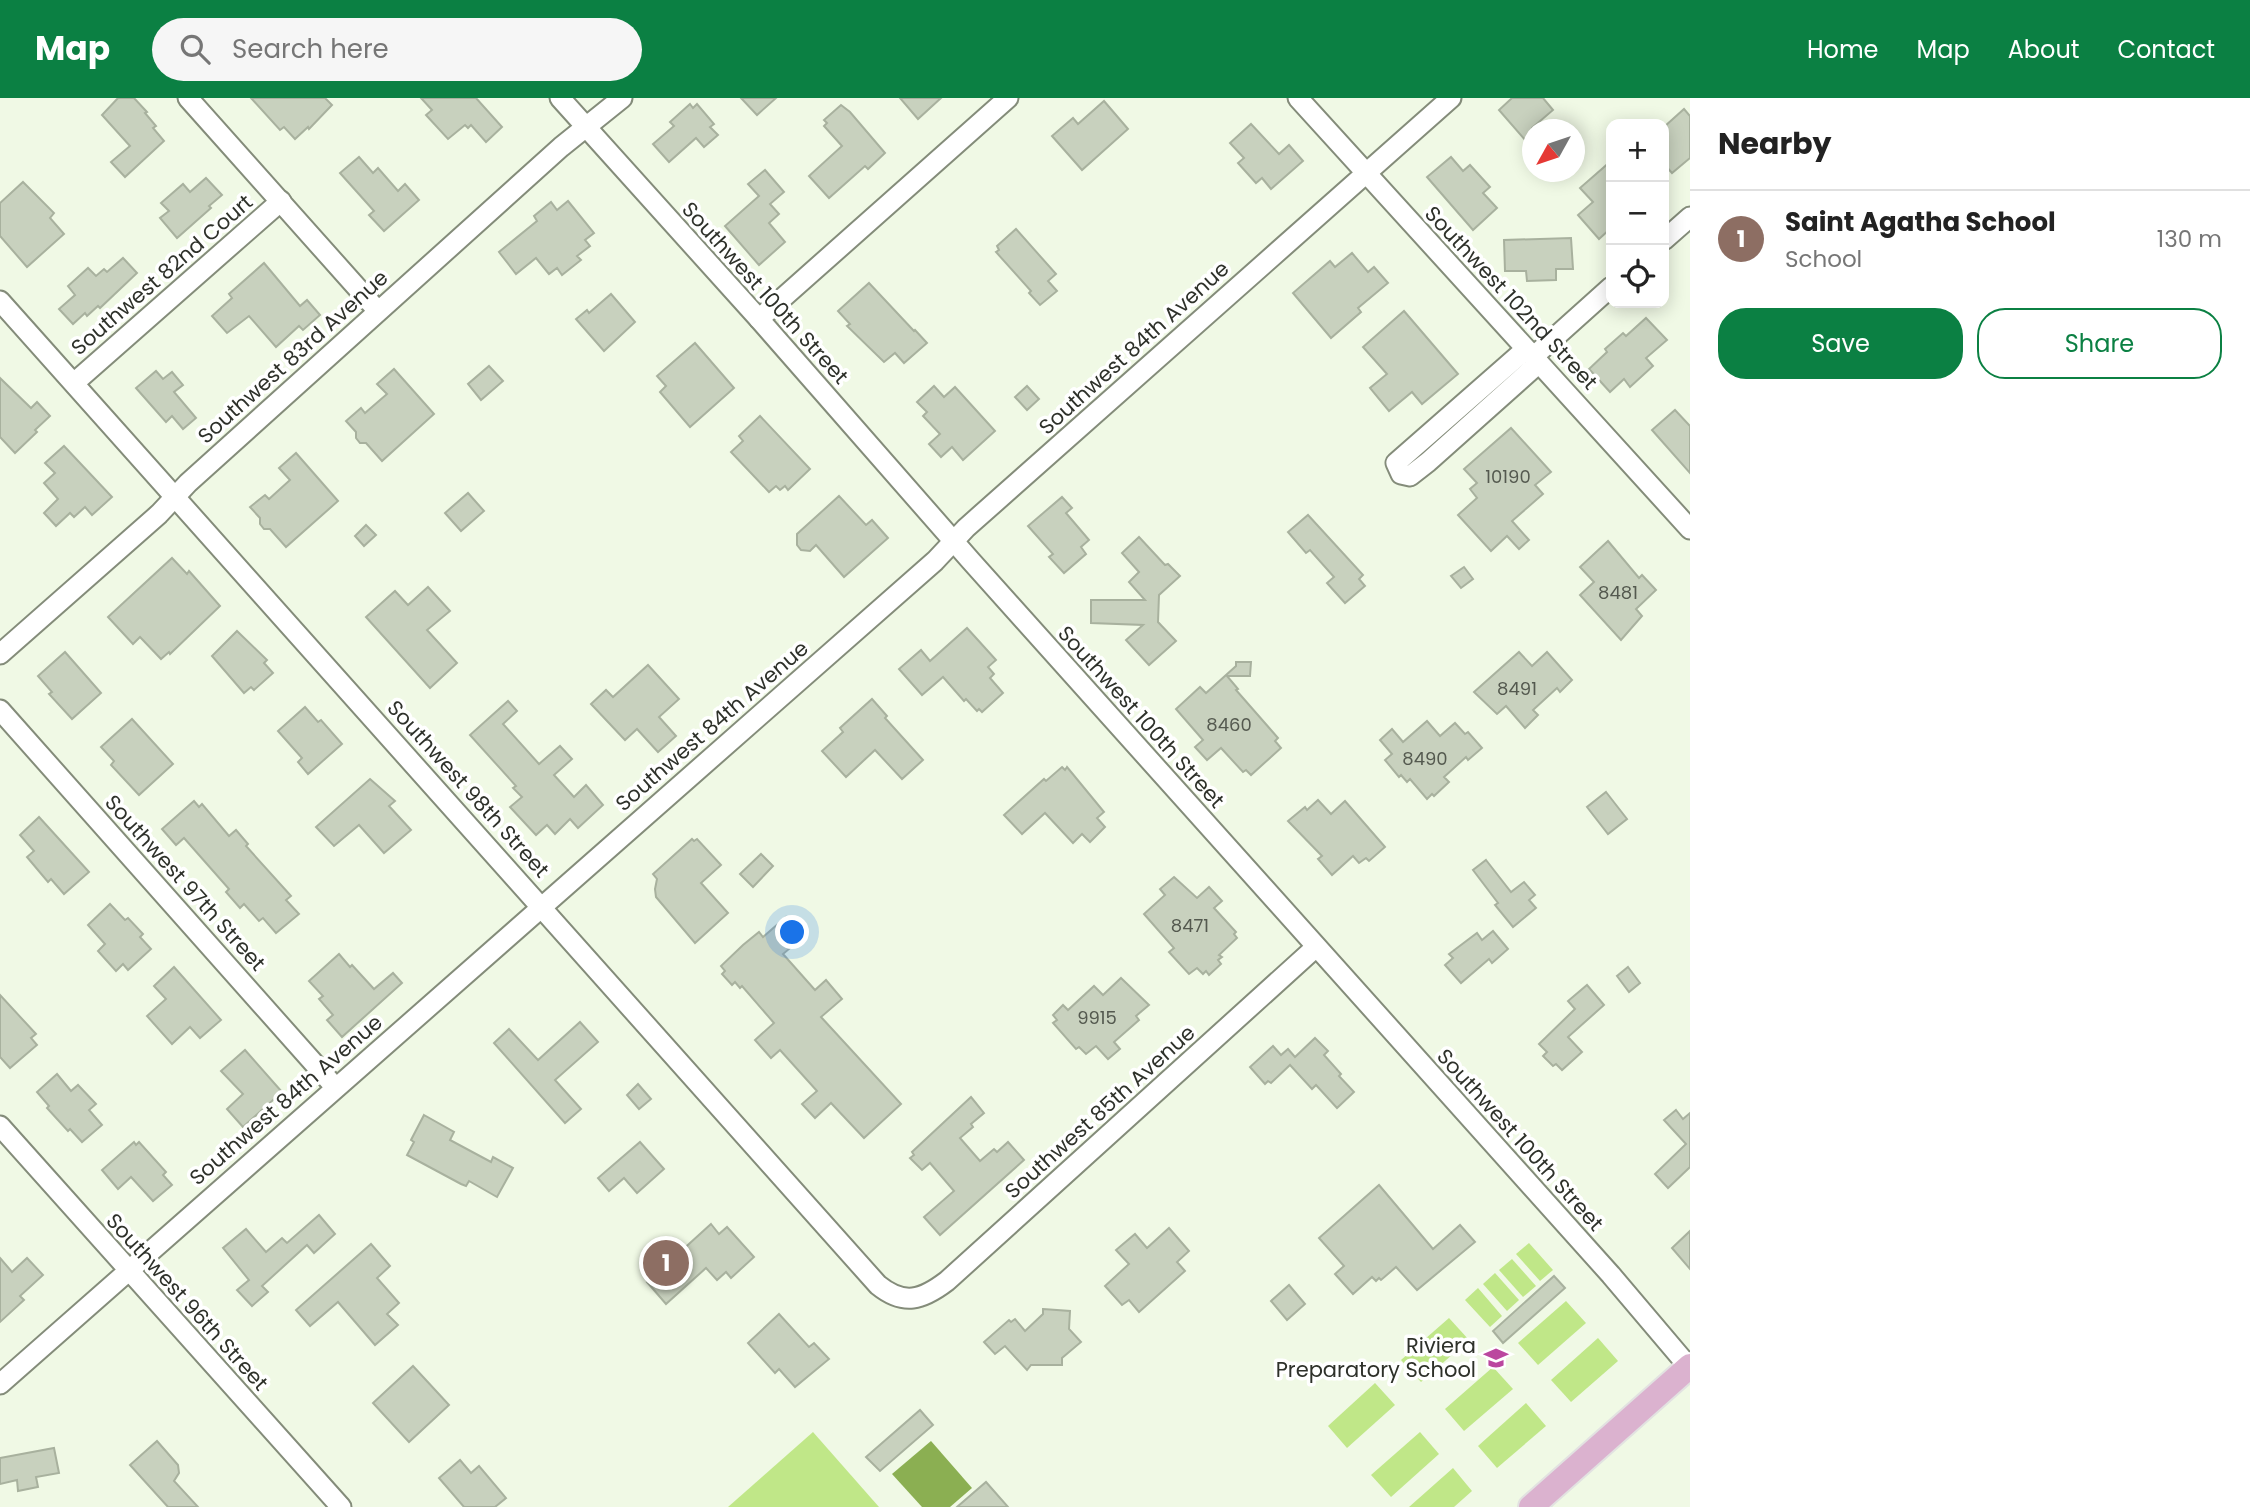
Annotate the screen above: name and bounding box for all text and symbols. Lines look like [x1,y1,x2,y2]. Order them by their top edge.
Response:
search box [152,18,642,81]
text: Map [35,25,110,72]
icon: search [176,30,214,68]
text: Search here [232,31,389,67]
text: Home [1807,33,1879,66]
text: Map [1917,33,1970,66]
text: About [2008,33,2079,66]
text: Contact [2117,33,2215,66]
north arrow [1522,119,1585,182]
map controls [1606,119,1669,308]
button: + [1606,119,1669,182]
text: Nearby [1718,122,1832,165]
button: − [1606,182,1669,245]
street label: Southwest 82nd Court [65,188,259,362]
street label: Southwest 100th Street [676,195,855,390]
street label: Southwest 102nd Street [1418,199,1604,396]
text: Saint Agatha School [1785,204,2056,240]
text: 1 [1737,223,1745,255]
text: 130 m [2157,223,2222,255]
text: School [1785,243,1862,275]
button: locate [1606,245,1669,308]
street label: Southwest 84th Avenue [1032,254,1235,441]
street label: Southwest 83rd Avenue [191,263,394,450]
button: Save [1718,308,1963,379]
button: Share [1977,308,2222,379]
house number: 10190 [1485,464,1531,489]
house number: 8481 [1598,580,1638,605]
street label: Southwest 100th Street [1052,619,1231,814]
street label: Southwest 84th Avenue [609,634,814,818]
house number: 8491 [1497,676,1537,701]
street label: Southwest 98th Street [381,694,556,884]
house number: 8460 [1206,712,1252,737]
house number: 8490 [1402,746,1448,771]
street label: Southwest 97th Street [98,788,272,977]
house number: 8471 [1171,913,1209,938]
your location [775,915,809,949]
house number: 9915 [1077,1005,1117,1030]
street label: Southwest 84th Avenue [183,1008,388,1192]
street label: Southwest 85th Avenue [998,1018,1201,1205]
street label: Southwest 100th Street [1431,1042,1610,1237]
street label: Southwest 96th Street [100,1207,275,1397]
pin: 1 [643,1237,689,1289]
place label: Riviera Preparatory School [1276,1331,1476,1384]
school or university icon: Riviera Preparatory School [1482,1344,1510,1372]

